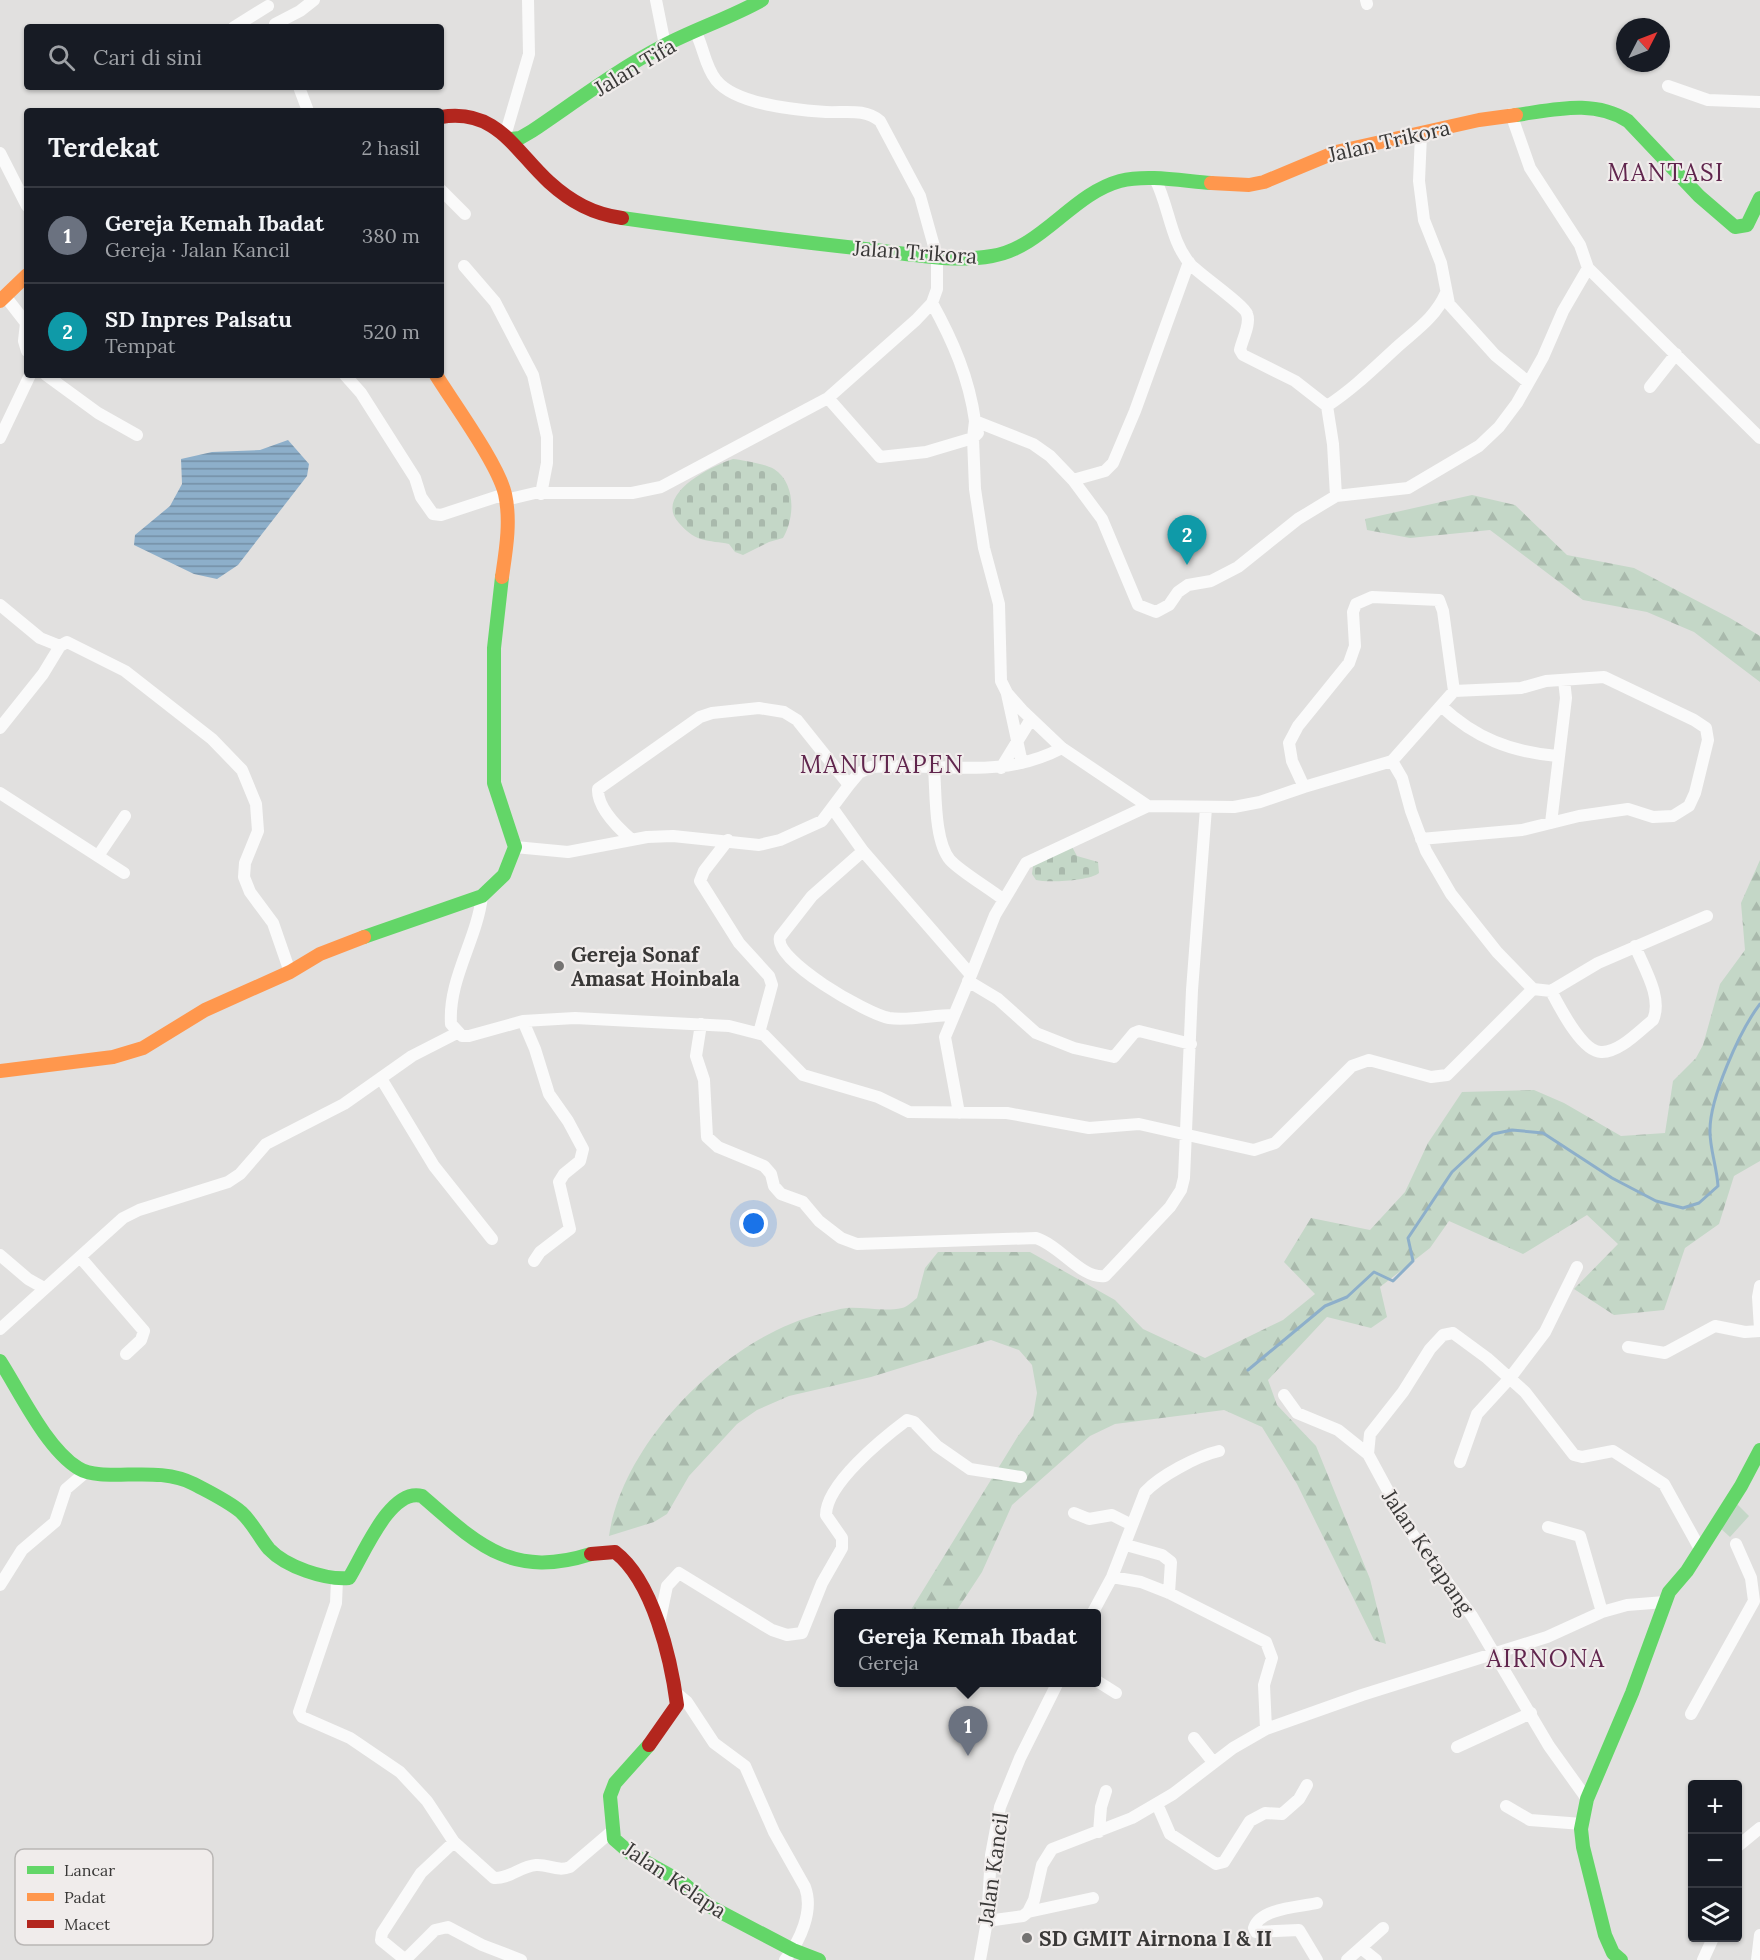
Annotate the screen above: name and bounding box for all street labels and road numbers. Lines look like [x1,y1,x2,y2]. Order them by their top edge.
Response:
street label: Jalan Tifa [588,32,681,102]
street label: Jalan Trikora [1324,114,1453,168]
street label: Jalan Trikora [851,234,978,270]
street label: Jalan Ketapang [1376,1483,1480,1620]
street label: Jalan Kancil [972,1811,1014,1928]
street label: Jalan Kelapa [617,1835,732,1924]

